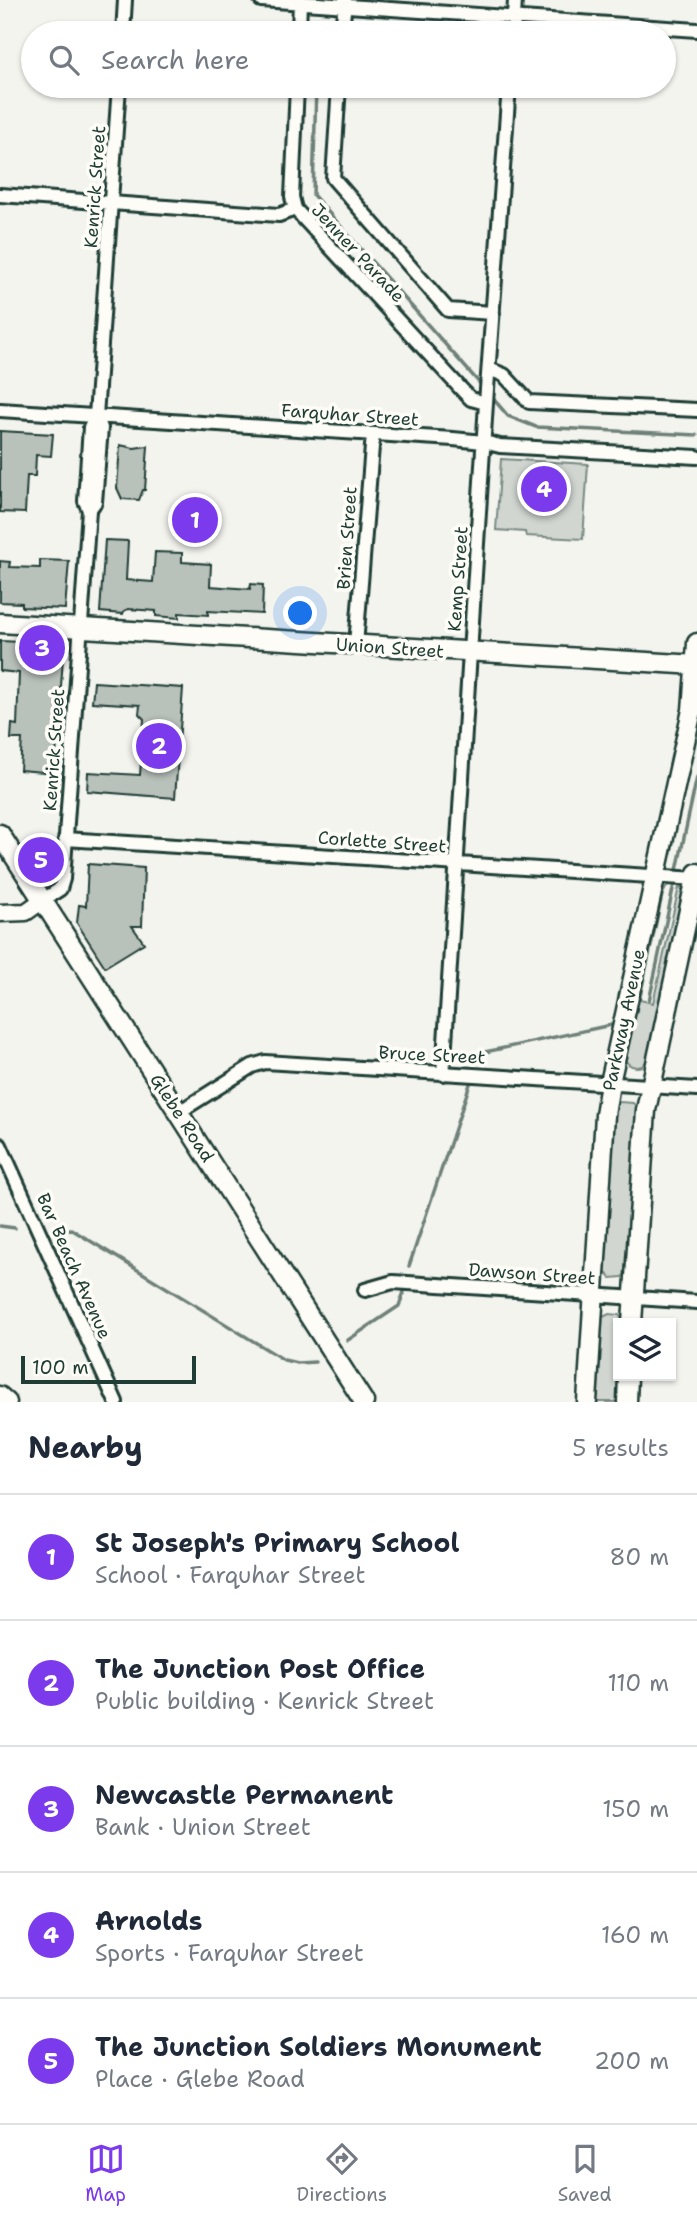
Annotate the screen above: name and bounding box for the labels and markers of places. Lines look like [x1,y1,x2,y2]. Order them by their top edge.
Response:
pin: 4 [521,463,567,515]
pin: 1 [172,494,218,546]
pin: 3 [19,622,65,674]
pin: 2 [136,720,182,772]
pin: 5 [18,834,64,886]

